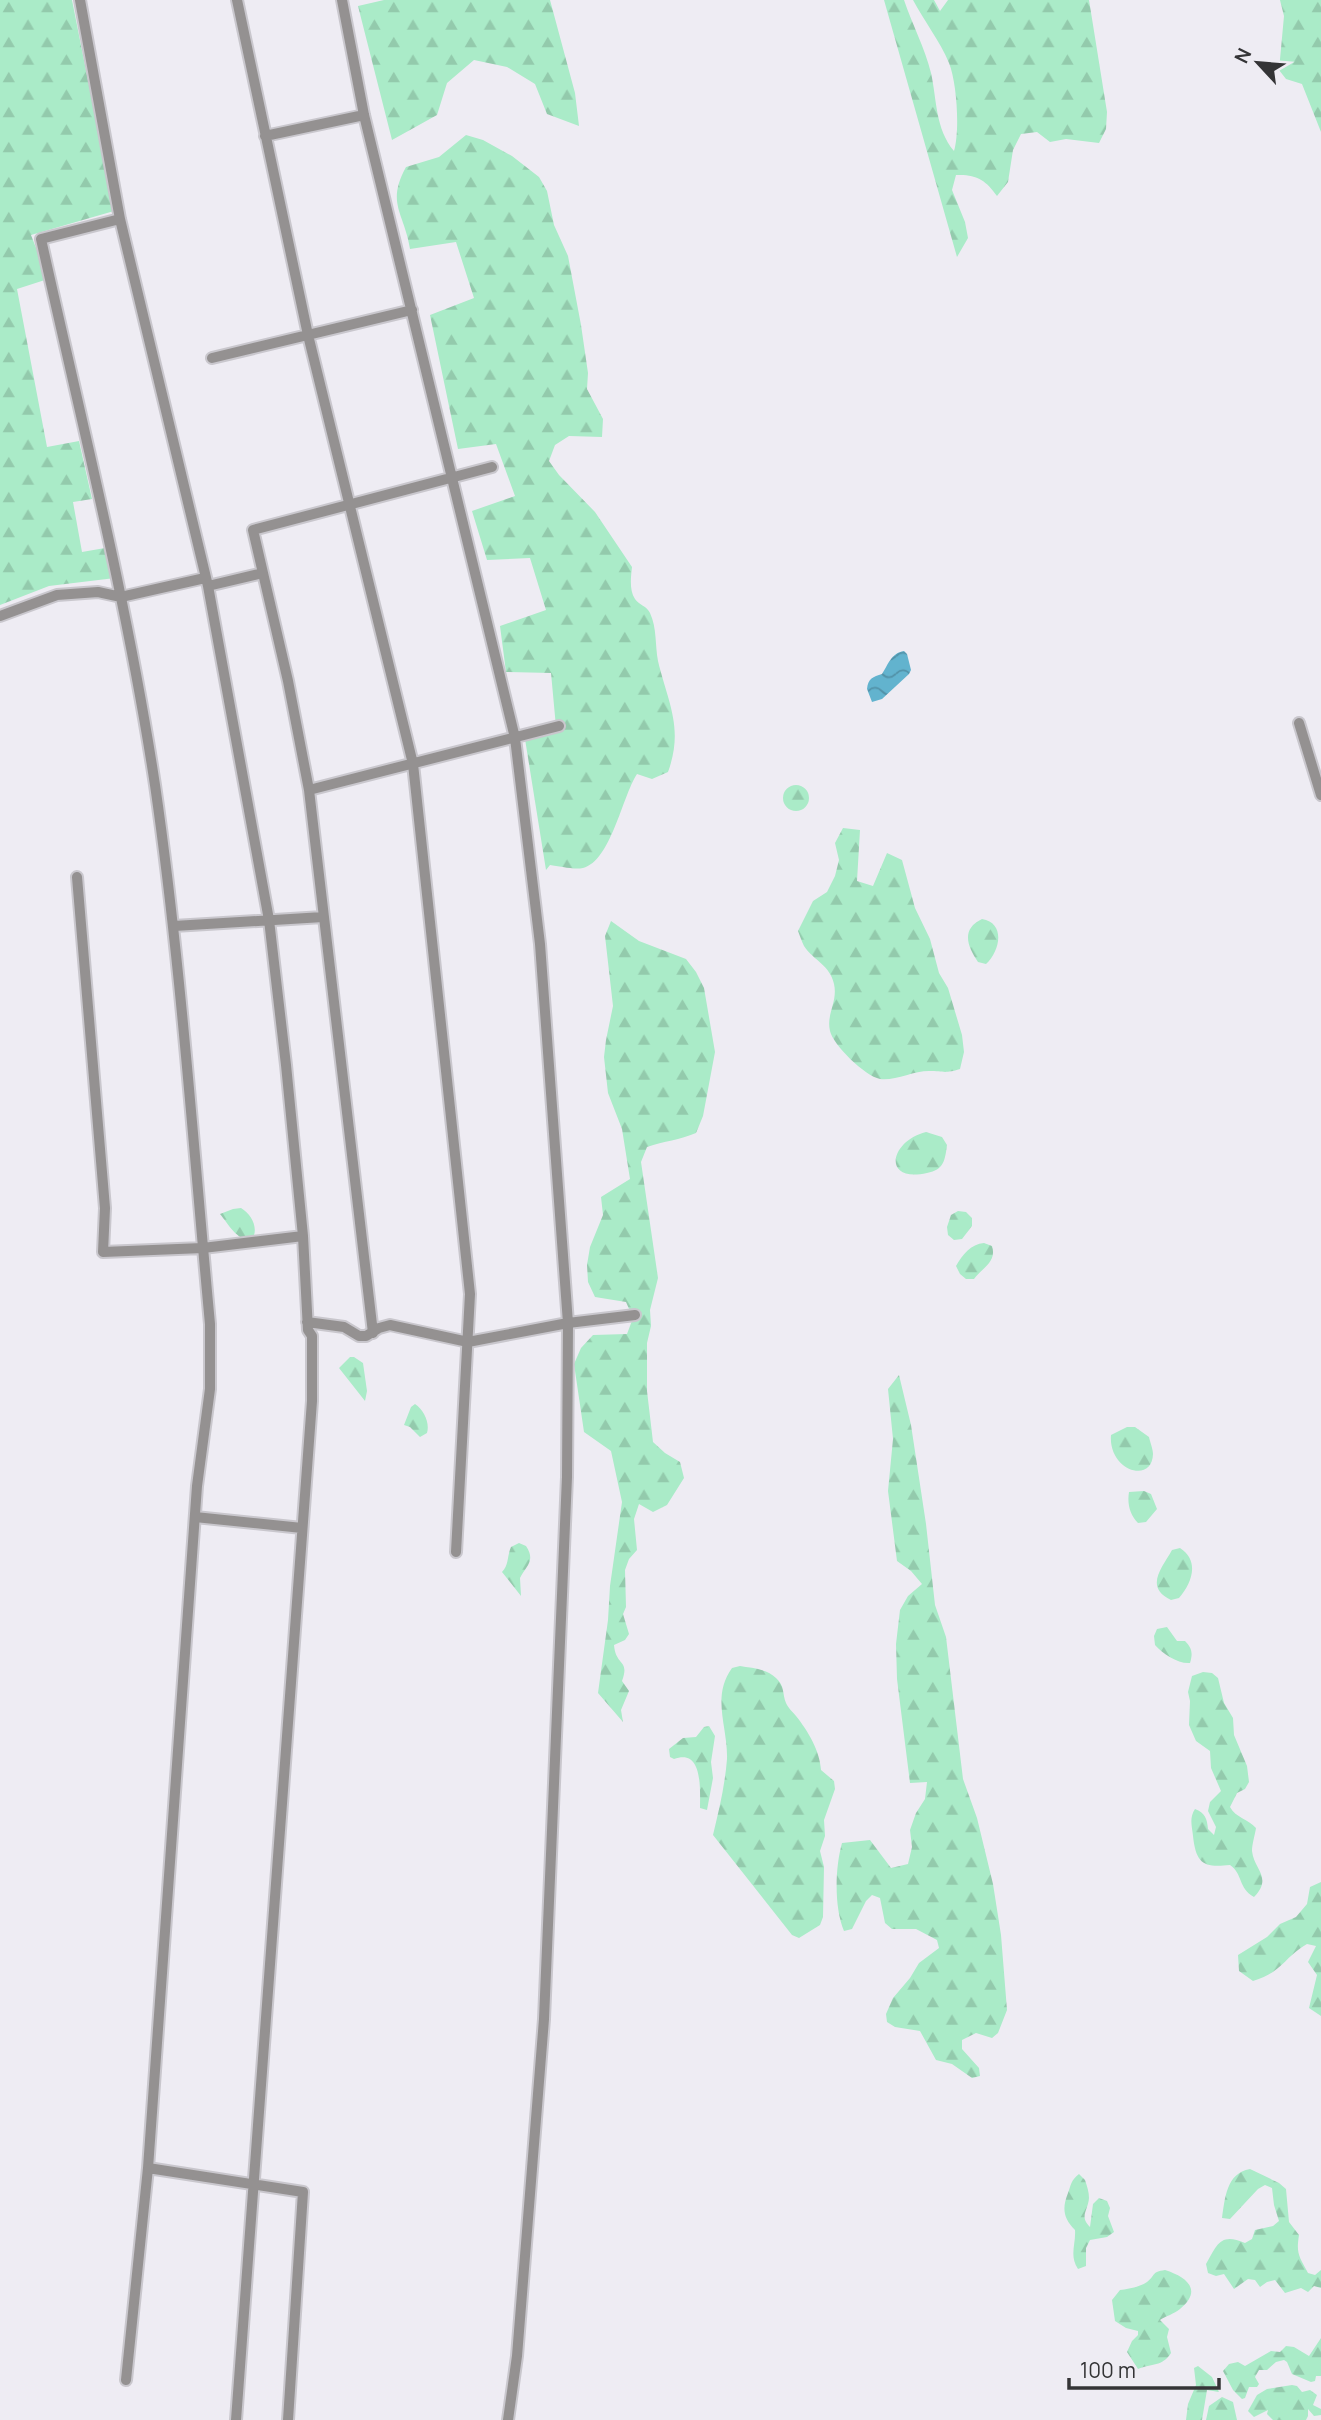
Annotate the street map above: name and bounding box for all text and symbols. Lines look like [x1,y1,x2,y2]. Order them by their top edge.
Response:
north arrow [1223,28,1293,98]
text: N [1228,44,1257,67]
scale bar [1069,2346,1220,2390]
text: 100 m [1080,2356,1136,2384]

